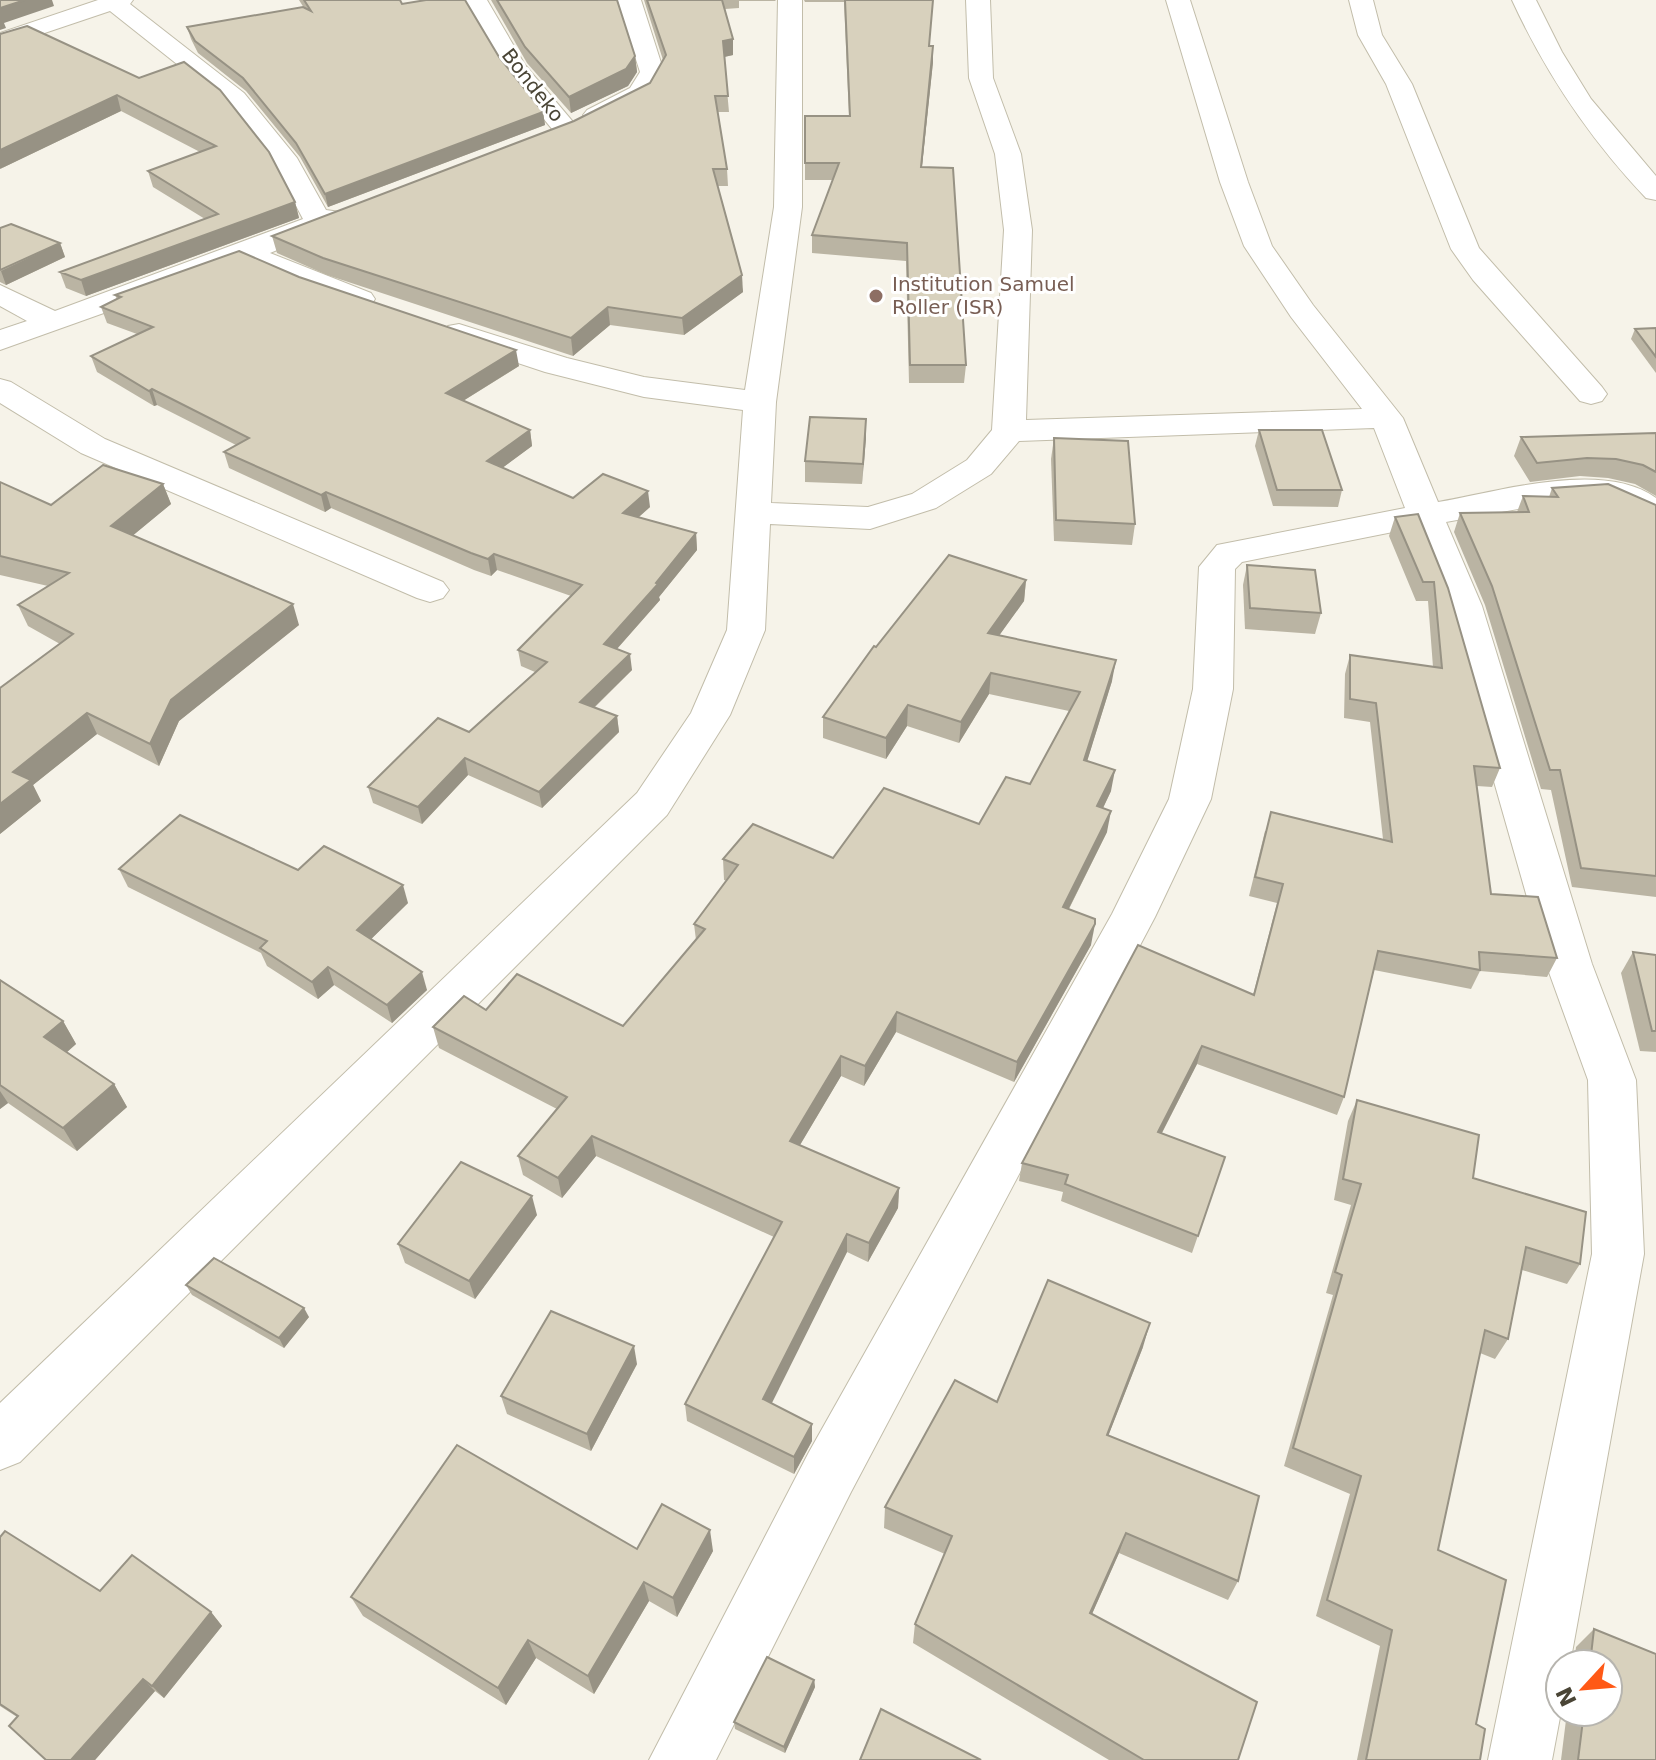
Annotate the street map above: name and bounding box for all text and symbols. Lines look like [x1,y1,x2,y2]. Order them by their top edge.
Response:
street label: Bondeko [497,43,569,127]
place label: Institution Samuel Roller (ISR) [892,272,1075,319]
marker: Institution Samuel Roller (ISR) [867,287,885,305]
north arrow [1544,1648,1624,1728]
text: N [1551,1683,1582,1710]

